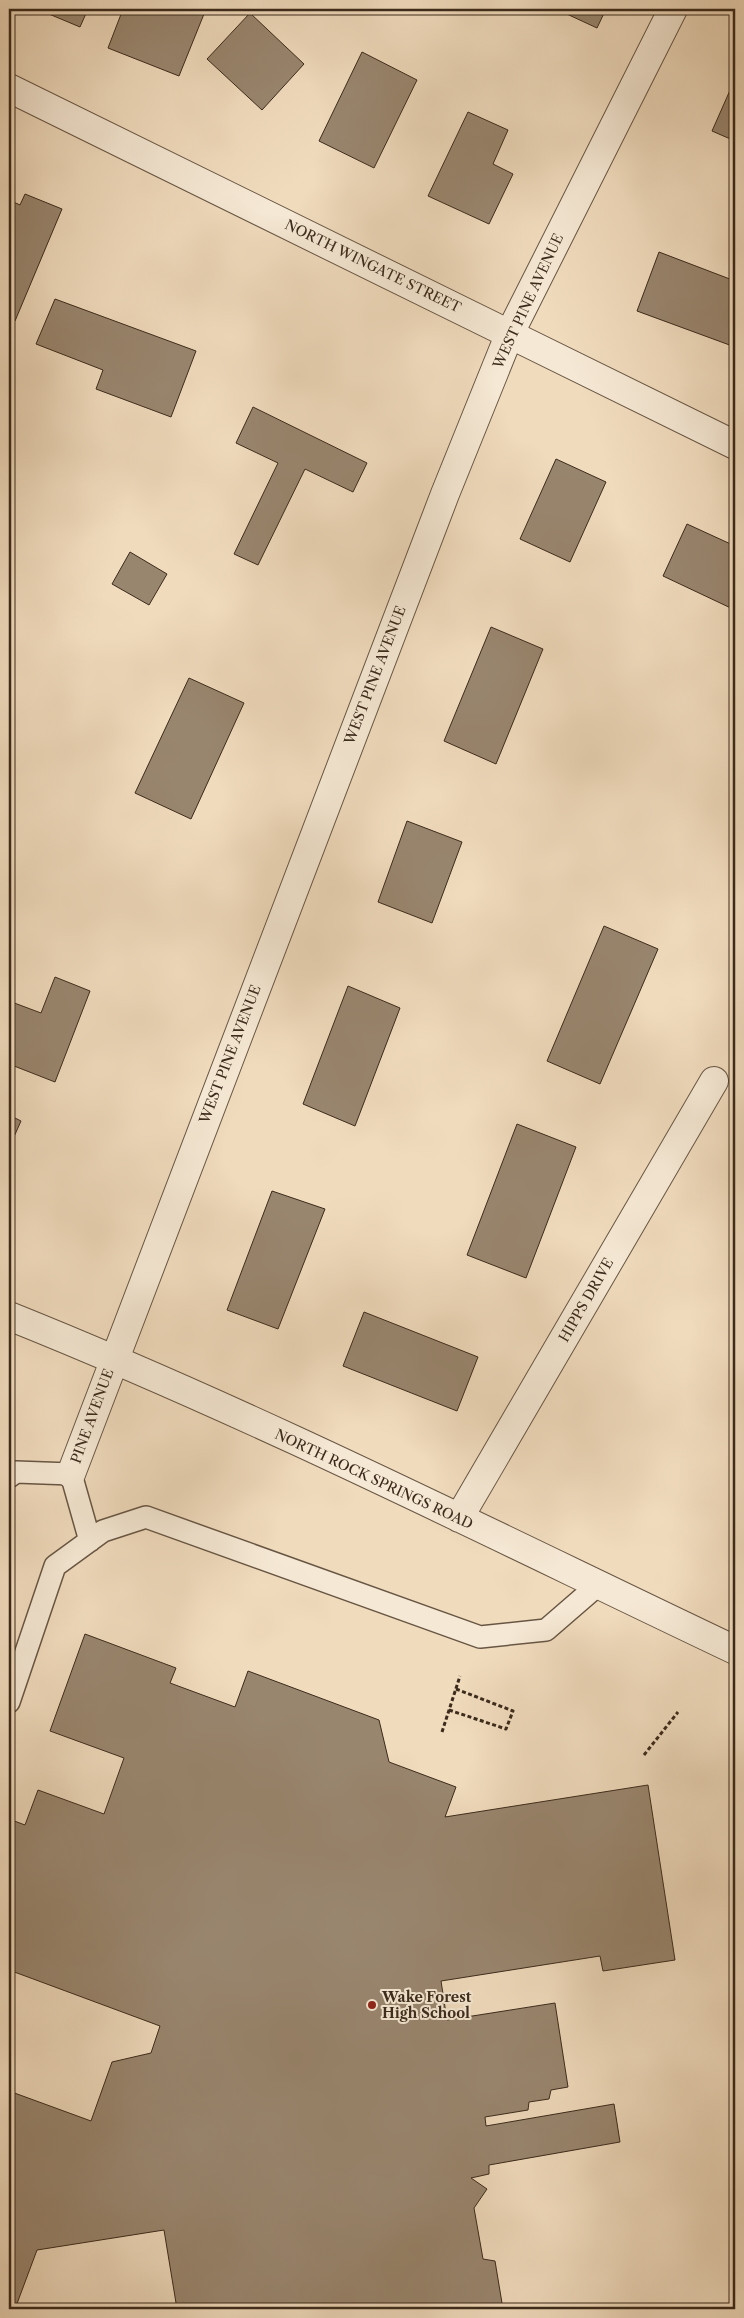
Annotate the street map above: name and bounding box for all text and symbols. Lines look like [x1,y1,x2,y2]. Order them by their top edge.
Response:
street label: NORTH WINGATE STREET [282,215,464,317]
street label: WEST PINE AVENUE [488,231,567,372]
street label: WEST PINE AVENUE [340,603,410,748]
street label: WEST PINE AVENUE [195,982,265,1127]
street label: HIPPS DRIVE [555,1255,617,1345]
street label: PINE AVENUE [66,1366,118,1466]
street label: NORTH ROCK SPRINGS ROAD [272,1425,476,1533]
place label: Wake Forest High School [381,1988,472,2022]
marker: Wake Forest High School [366,1999,378,2011]

